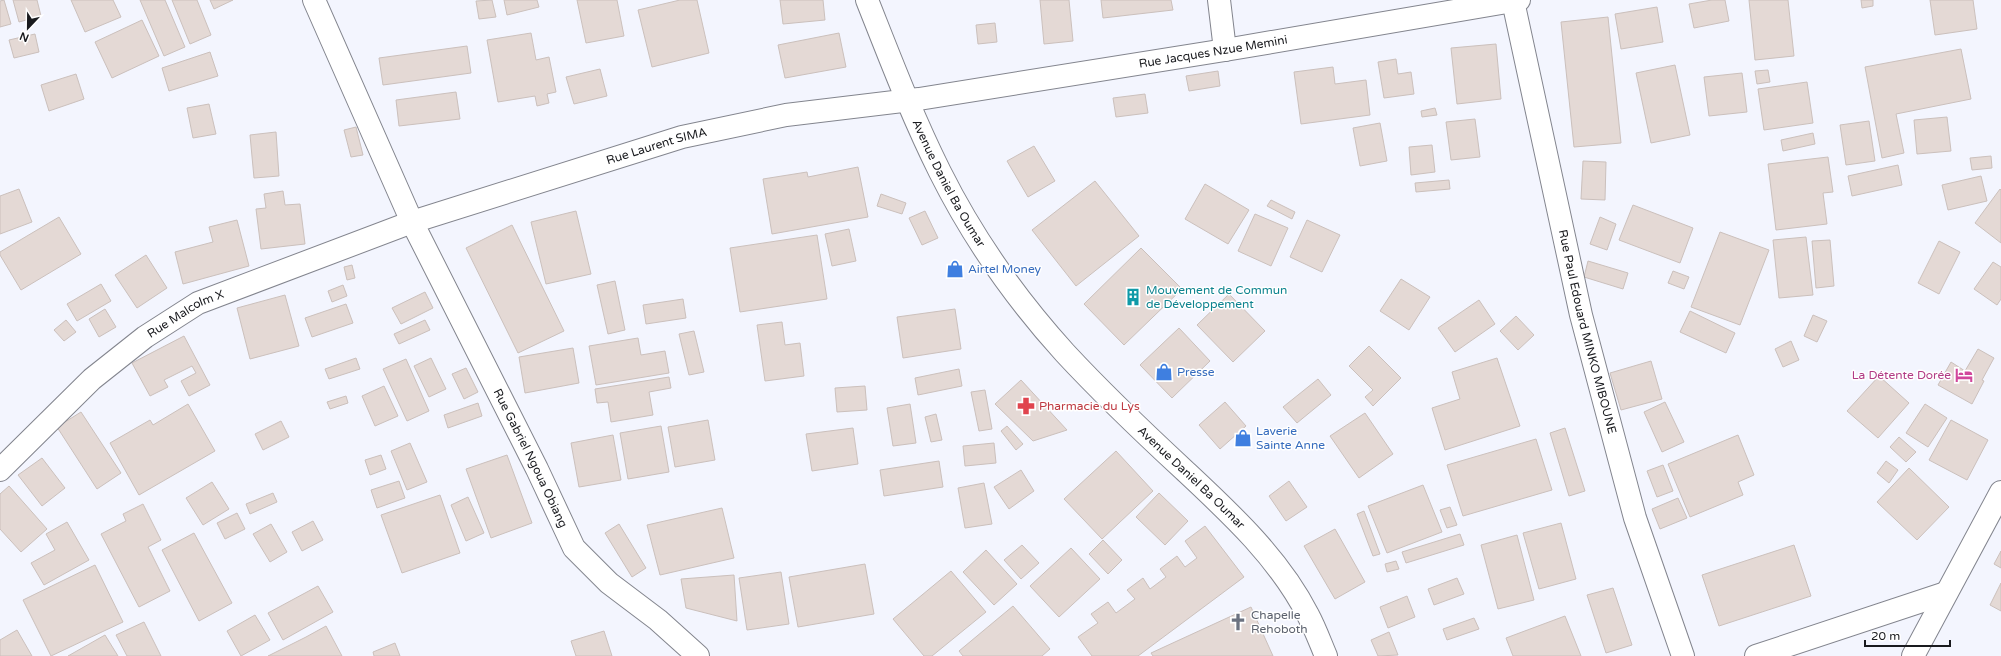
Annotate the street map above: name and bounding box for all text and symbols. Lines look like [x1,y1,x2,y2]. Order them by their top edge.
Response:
north arrow [8,8,48,48]
text: N [18,29,31,44]
street label: Rue Jacques Nzue Memini [1138,33,1288,71]
street label: Avenue Daniel Ba Oumar [909,117,989,250]
street label: Rue Laurent SIMA [605,125,708,167]
street label: Rue Paul Edouard MINKO MIBOUNE [1556,228,1619,436]
shop icon: Airtel Money [945,259,965,279]
place label: Airtel Money [968,262,1042,276]
place label: Mouvement de Commun de Développement [1146,283,1287,311]
street label: Rue Malcolm X [145,287,226,341]
building icon: Mouvement de Commun de Développement [1123,287,1143,307]
shop icon: Presse [1154,362,1174,382]
place label: Presse [1177,365,1215,379]
hotel icon: La Détente Dorée [1954,365,1974,385]
place label: La Détente Dorée [1852,368,1951,382]
street label: Rue Gabriel Ngoua Obiang [491,386,571,530]
pharmacy icon: Pharmacie du Lys [1016,396,1036,416]
place label: Pharmacie du Lys [1039,399,1140,413]
street label: Avenue Daniel Ba Oumar [1135,423,1248,532]
place label: Laverie Sainte Anne [1256,424,1325,452]
shop icon: Laverie Sainte Anne [1233,428,1253,448]
place label: Chapelle Rehoboth [1251,608,1308,636]
church icon: Chapelle Rehoboth [1228,612,1248,632]
scale bar [1865,622,1950,648]
text: 20 m [1871,629,1900,643]

